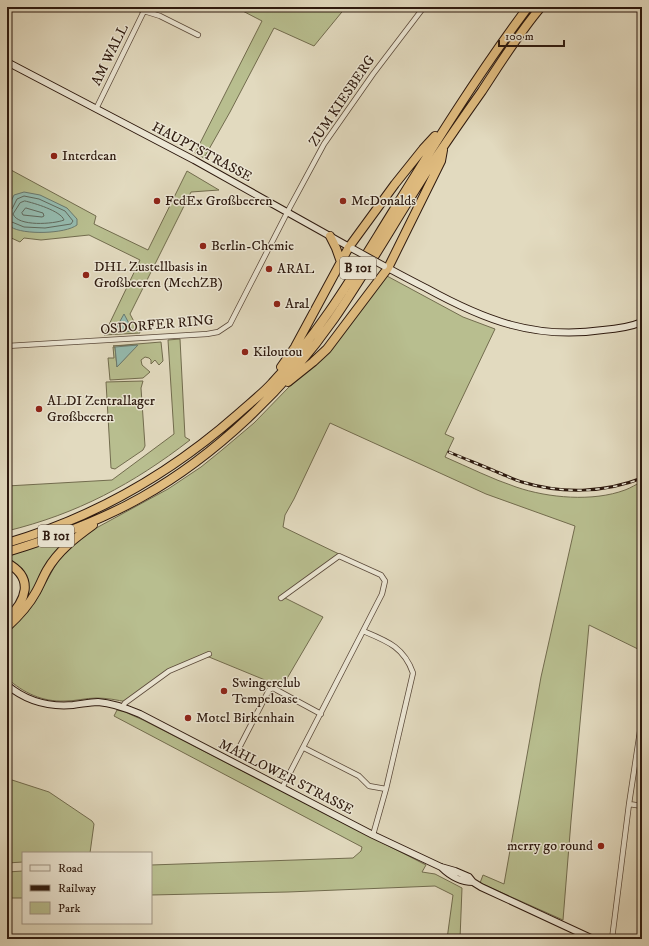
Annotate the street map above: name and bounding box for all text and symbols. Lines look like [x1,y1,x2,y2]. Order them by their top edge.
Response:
street label: AM WALL [87,21,133,89]
scale bar [499,22,564,48]
text: 100 m [505,29,534,44]
street label: ZUM KIESBERG [305,52,379,150]
street label: HAUPTSTRASSE [149,118,255,186]
place label: Interdean [62,147,117,165]
marker: Interdean [49,151,59,161]
place label: FedEx Großbeeren [165,192,273,210]
place label: McDonalds [351,192,416,210]
marker: FedEx Großbeeren [152,196,162,206]
marker: McDonalds [338,196,348,206]
place label: Berlin-Chemie [211,237,294,255]
marker: Berlin-Chemie [198,241,208,251]
road number: B 101 [340,257,376,279]
place label: DHL Zustellbasis in Großbeeren (MechZB) [94,258,223,292]
place label: ARAL [277,260,314,278]
marker: ARAL [264,264,274,274]
marker: DHL Zustellbasis in Großbeeren (MechZB) [81,270,91,280]
place label: Aral [285,295,310,313]
marker: Aral [272,299,282,309]
street label: OSDORFER RING [100,311,215,339]
place label: Kiloutou [253,343,302,361]
marker: Kiloutou [240,347,250,357]
place label: ALDI Zentrallager Großbeeren [47,392,156,426]
marker: ALDI Zentrallager Großbeeren [34,404,44,414]
road number: B 101 [38,525,74,547]
place label: Swingerclub Tempeloase [232,674,301,708]
marker: Swingerclub Tempeloase [219,686,229,696]
place label: Motel Birkenhain [196,709,295,727]
marker: Motel Birkenhain [183,713,193,723]
street label: MAHLOWER STRASSE [215,735,357,819]
place label: merry go round [507,837,593,855]
marker: merry go round [596,841,606,851]
legend [22,852,152,924]
text: Road [58,861,83,876]
text: Railway [58,881,96,896]
text: Park [58,901,80,916]

